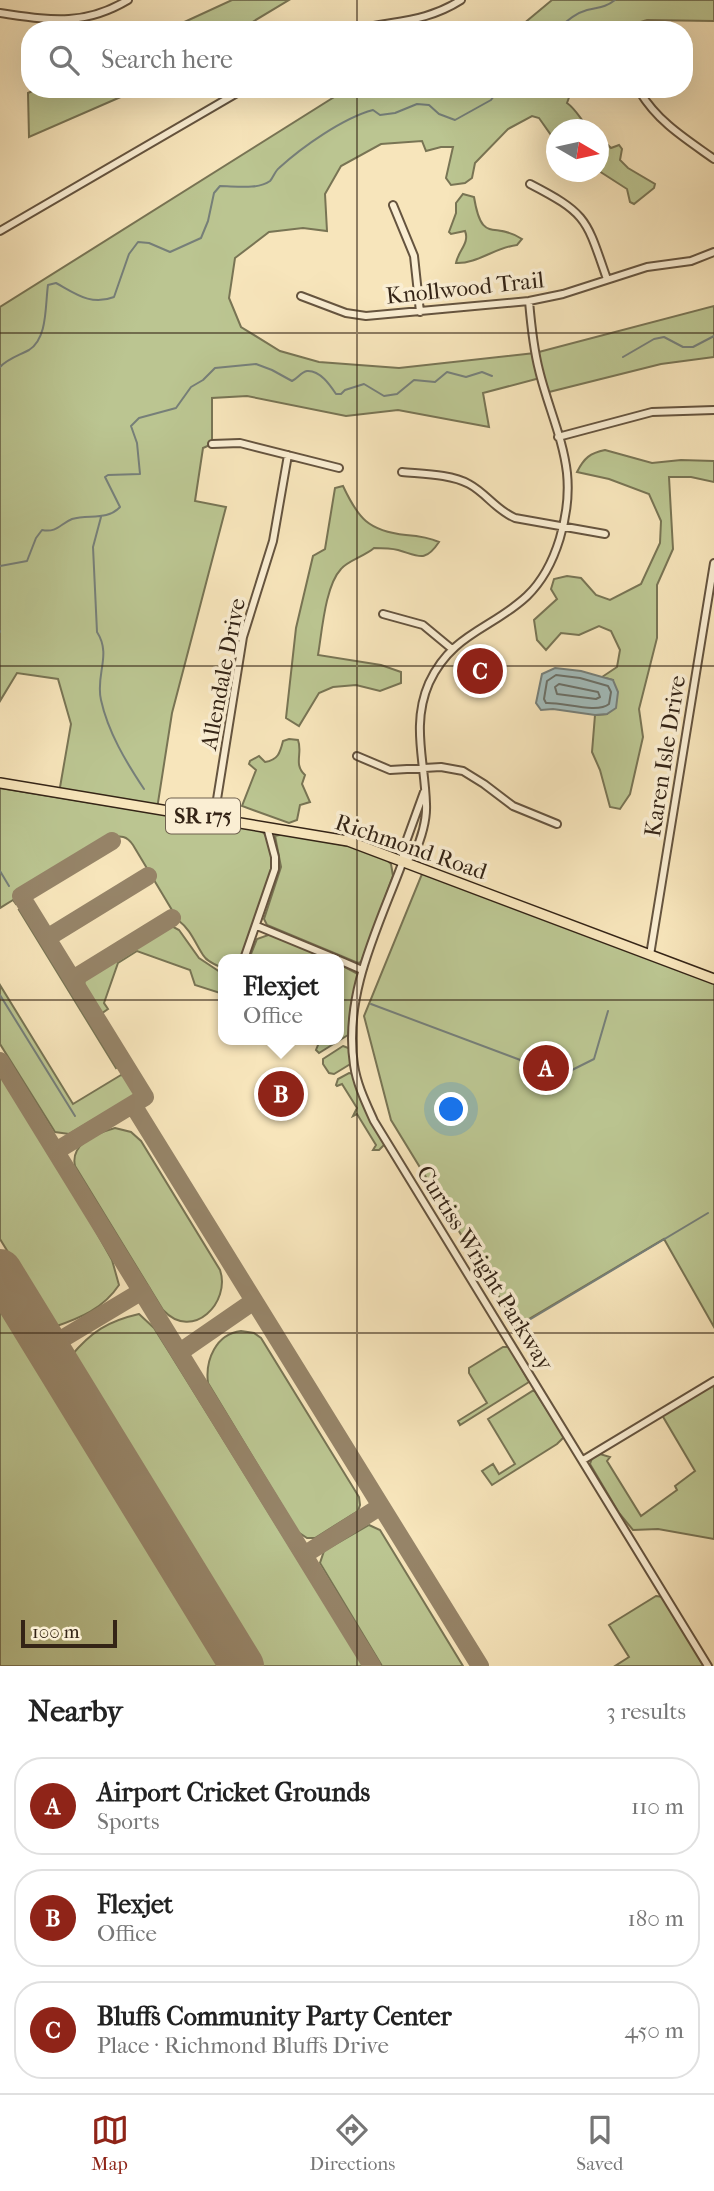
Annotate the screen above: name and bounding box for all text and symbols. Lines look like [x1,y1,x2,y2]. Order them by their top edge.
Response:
search box [21,21,693,98]
icon: search [45,41,83,79]
text: Search here [101,44,233,75]
north arrow [546,119,609,182]
street label: Knollwood Trail [385,266,546,310]
street label: Allendale Drive [195,596,251,753]
pin: C [457,645,503,697]
street label: Karen Isle Drive [639,673,691,839]
road number: SR 175 [166,798,240,834]
street label: Richmond Road [332,808,491,886]
popup [218,954,344,1045]
text: Flexjet [243,971,319,1002]
text: Office [243,1002,303,1029]
pin: A [523,1042,569,1094]
pin: B [258,1068,304,1120]
your location [434,1092,468,1126]
street label: Curtiss Wright Parkway [411,1161,559,1376]
scale bar [21,1617,117,1649]
text: 100 m [32,1621,80,1643]
text: Nearby [28,1694,123,1729]
text: 3 results [606,1698,686,1725]
text: Airport Cricket Grounds [97,1777,370,1808]
text: A [46,1793,60,1820]
text: 110 m [631,1793,684,1820]
text: Sports [97,1808,159,1835]
text: Flexjet [97,1889,173,1920]
text: B [46,1905,60,1932]
text: 180 m [627,1905,684,1932]
text: Office [97,1920,157,1947]
text: Bluffs Community Party Center [97,2001,452,2032]
text: C [45,2017,61,2044]
text: 450 m [624,2017,684,2044]
text: Place · Richmond Bluffs Drive [97,2032,389,2059]
tab: Map [91,2111,129,2175]
tab: Directions [310,2111,395,2175]
tab: Saved [576,2111,623,2175]

